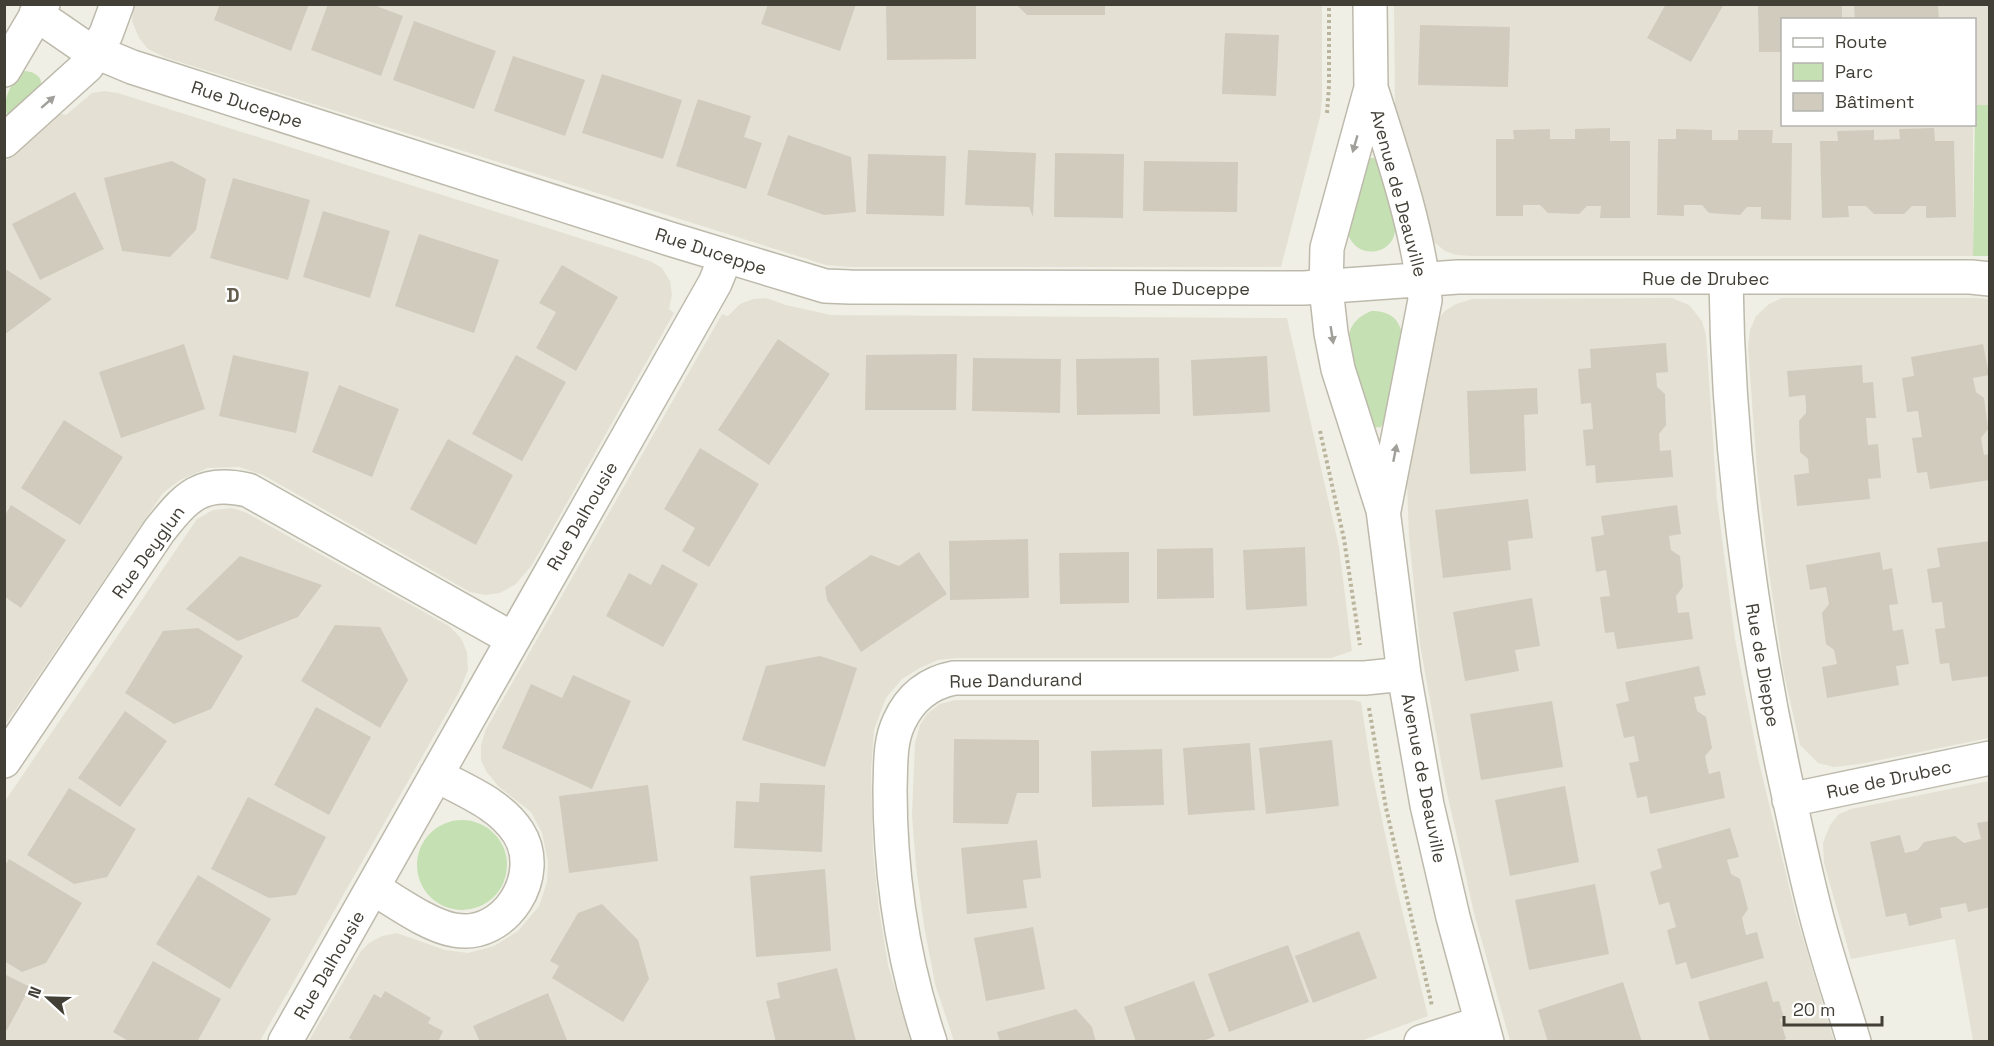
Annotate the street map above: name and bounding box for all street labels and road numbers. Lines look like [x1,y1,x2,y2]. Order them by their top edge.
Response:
street label: Rue Duceppe [188,75,306,133]
street label: Avenue de Deauville [1366,107,1432,279]
street label: Rue Duceppe [652,222,770,280]
street label: Rue de Drubec [1642,267,1770,290]
street label: Rue Duceppe [1134,277,1250,300]
street label: Rue Dalhousie [542,457,622,575]
street label: Rue Deyglun [107,501,189,603]
street label: Rue de Dieppe [1741,601,1785,729]
street label: Rue Dandurand [949,667,1083,693]
street label: Avenue de Deauville [1396,691,1452,865]
street label: Rue de Drubec [1824,755,1954,803]
street label: Rue Dalhousie [289,906,369,1024]

